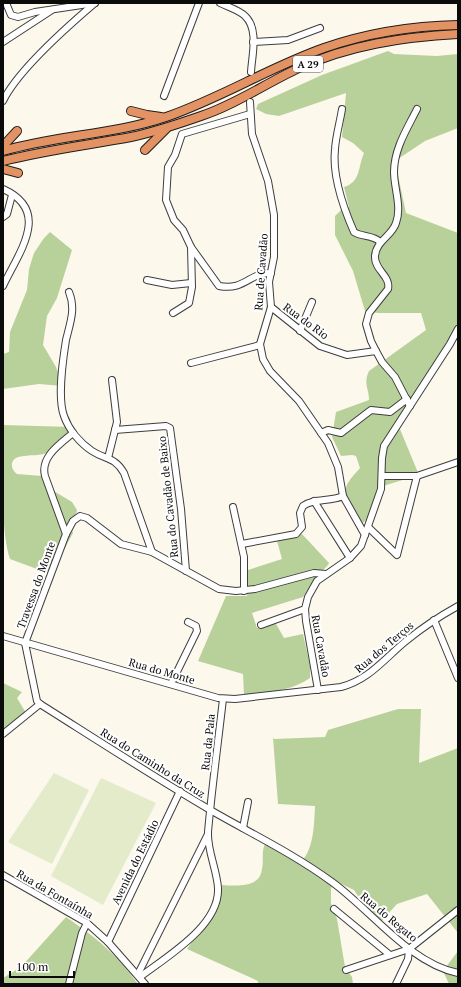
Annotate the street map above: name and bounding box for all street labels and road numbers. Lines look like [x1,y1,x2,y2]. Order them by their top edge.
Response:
road number: A 29 [293,56,323,72]
street label: Rua de Cavadão [251,233,271,311]
street label: Rua do Rio [281,300,331,342]
street label: Rua do Cavadão de Baixo [155,436,181,558]
street label: Travessa do Monte [14,539,58,630]
street label: Rua Cavadão [309,614,333,678]
street label: Rua dos Terços [352,618,417,676]
street label: Rua do Monte [127,655,197,687]
street label: Rua da Pala [198,713,218,771]
street label: Rua do Caminho da Cruz [98,725,208,801]
street label: Avenida do Estádio [108,817,162,907]
street label: Rua da Fontaínha [14,866,96,922]
street label: Rua do Regato [358,889,420,945]

